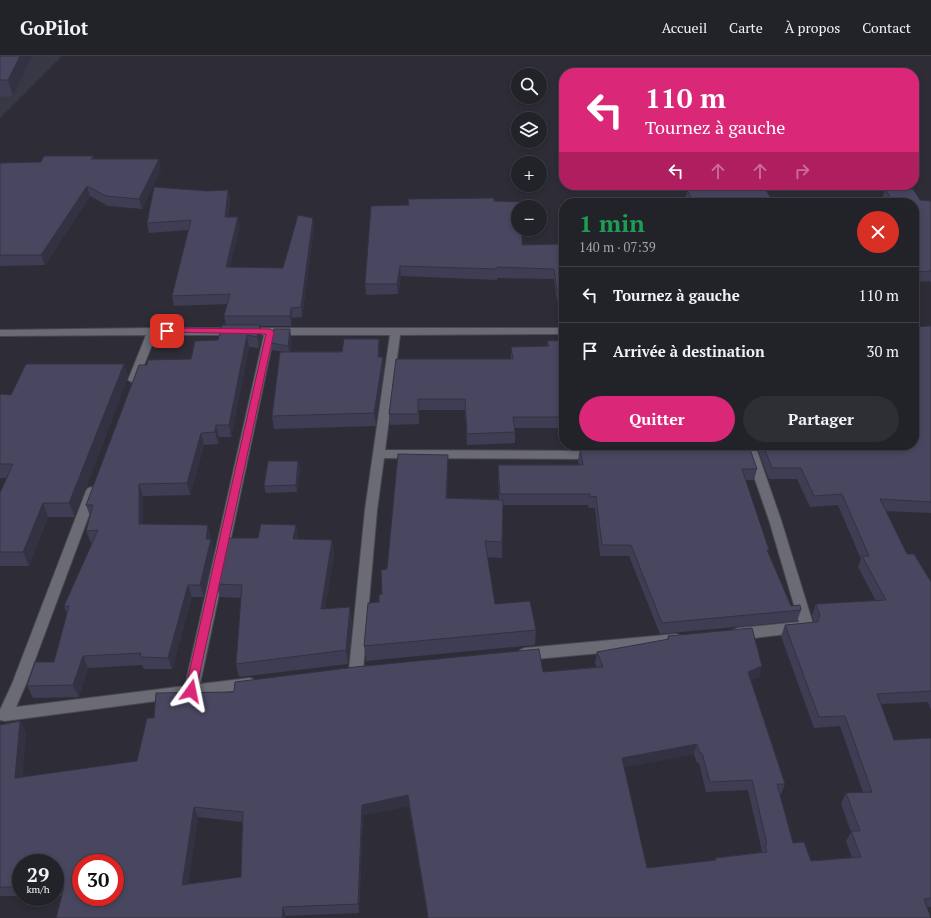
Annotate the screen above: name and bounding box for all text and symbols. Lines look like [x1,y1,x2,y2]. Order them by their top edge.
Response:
text: GoPilot [20,15,88,40]
text: Accueil [662,18,707,37]
text: Carte [729,18,763,37]
text: À propos [785,18,840,37]
text: Contact [862,18,911,37]
map controls [511,68,547,236]
button: search [511,68,547,104]
text: 110 m [645,79,726,116]
icon: left [579,84,631,136]
button: layers [511,112,547,148]
text: Tournez à gauche [645,115,785,139]
button: + [511,156,547,192]
icon: left [665,160,687,182]
icon: ahead [707,160,729,182]
icon: ahead [749,160,771,182]
icon: right [791,160,813,182]
button: − [511,200,547,236]
text: 1 min [579,207,645,239]
button: close [857,211,899,253]
text: 140 m · 07:39 [579,238,656,256]
icon: left [579,284,601,306]
text: Tournez à gauche [613,285,740,305]
text: 110 m [858,285,899,305]
pin [150,314,184,348]
icon: arrive [156,320,178,342]
icon: arrive [579,340,601,362]
text: Arrivée à destination [613,341,765,361]
text: 30 m [866,341,899,361]
button: Quitter [579,396,735,442]
button: Partager [743,396,899,442]
position arrow [170,670,212,712]
speed limit sign: 30 [72,854,124,906]
text: 29 [27,861,49,888]
text: km/h [26,883,50,896]

